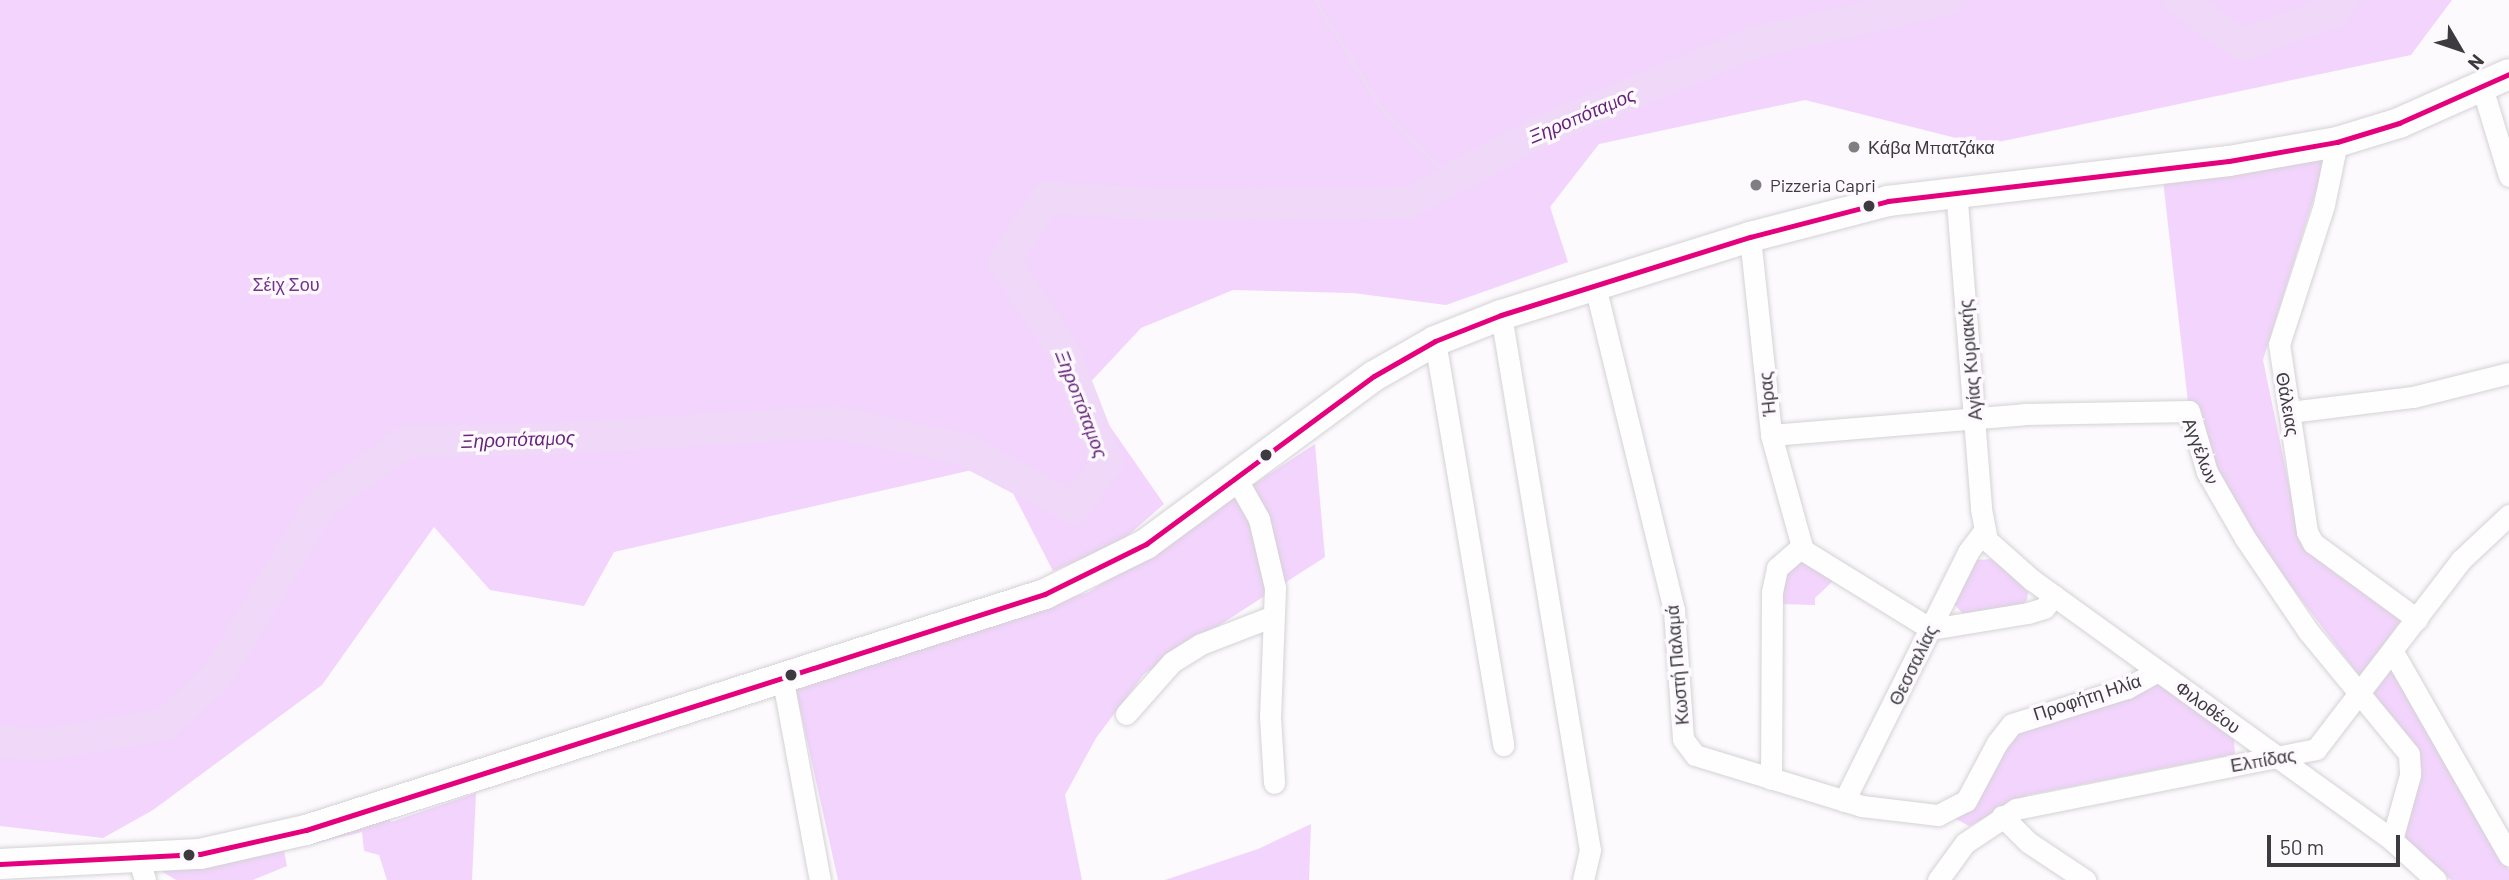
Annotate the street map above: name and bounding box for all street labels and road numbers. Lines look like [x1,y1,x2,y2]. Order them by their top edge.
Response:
street label: Αγίας Κυριακής [1954,299,1986,421]
street label: Θάλειας [2272,370,2304,438]
street label: Ήρας [1754,371,1780,417]
street label: Αγγέλων [2178,415,2224,487]
street label: Κωστή Παλαμά [1661,604,1693,726]
street label: Θεσσαλίας [1884,621,1942,709]
street label: Προφήτη Ηλία [2030,669,2144,725]
street label: Φιλοθέου [2171,676,2245,738]
street label: Ελπίδας [2229,744,2297,776]

